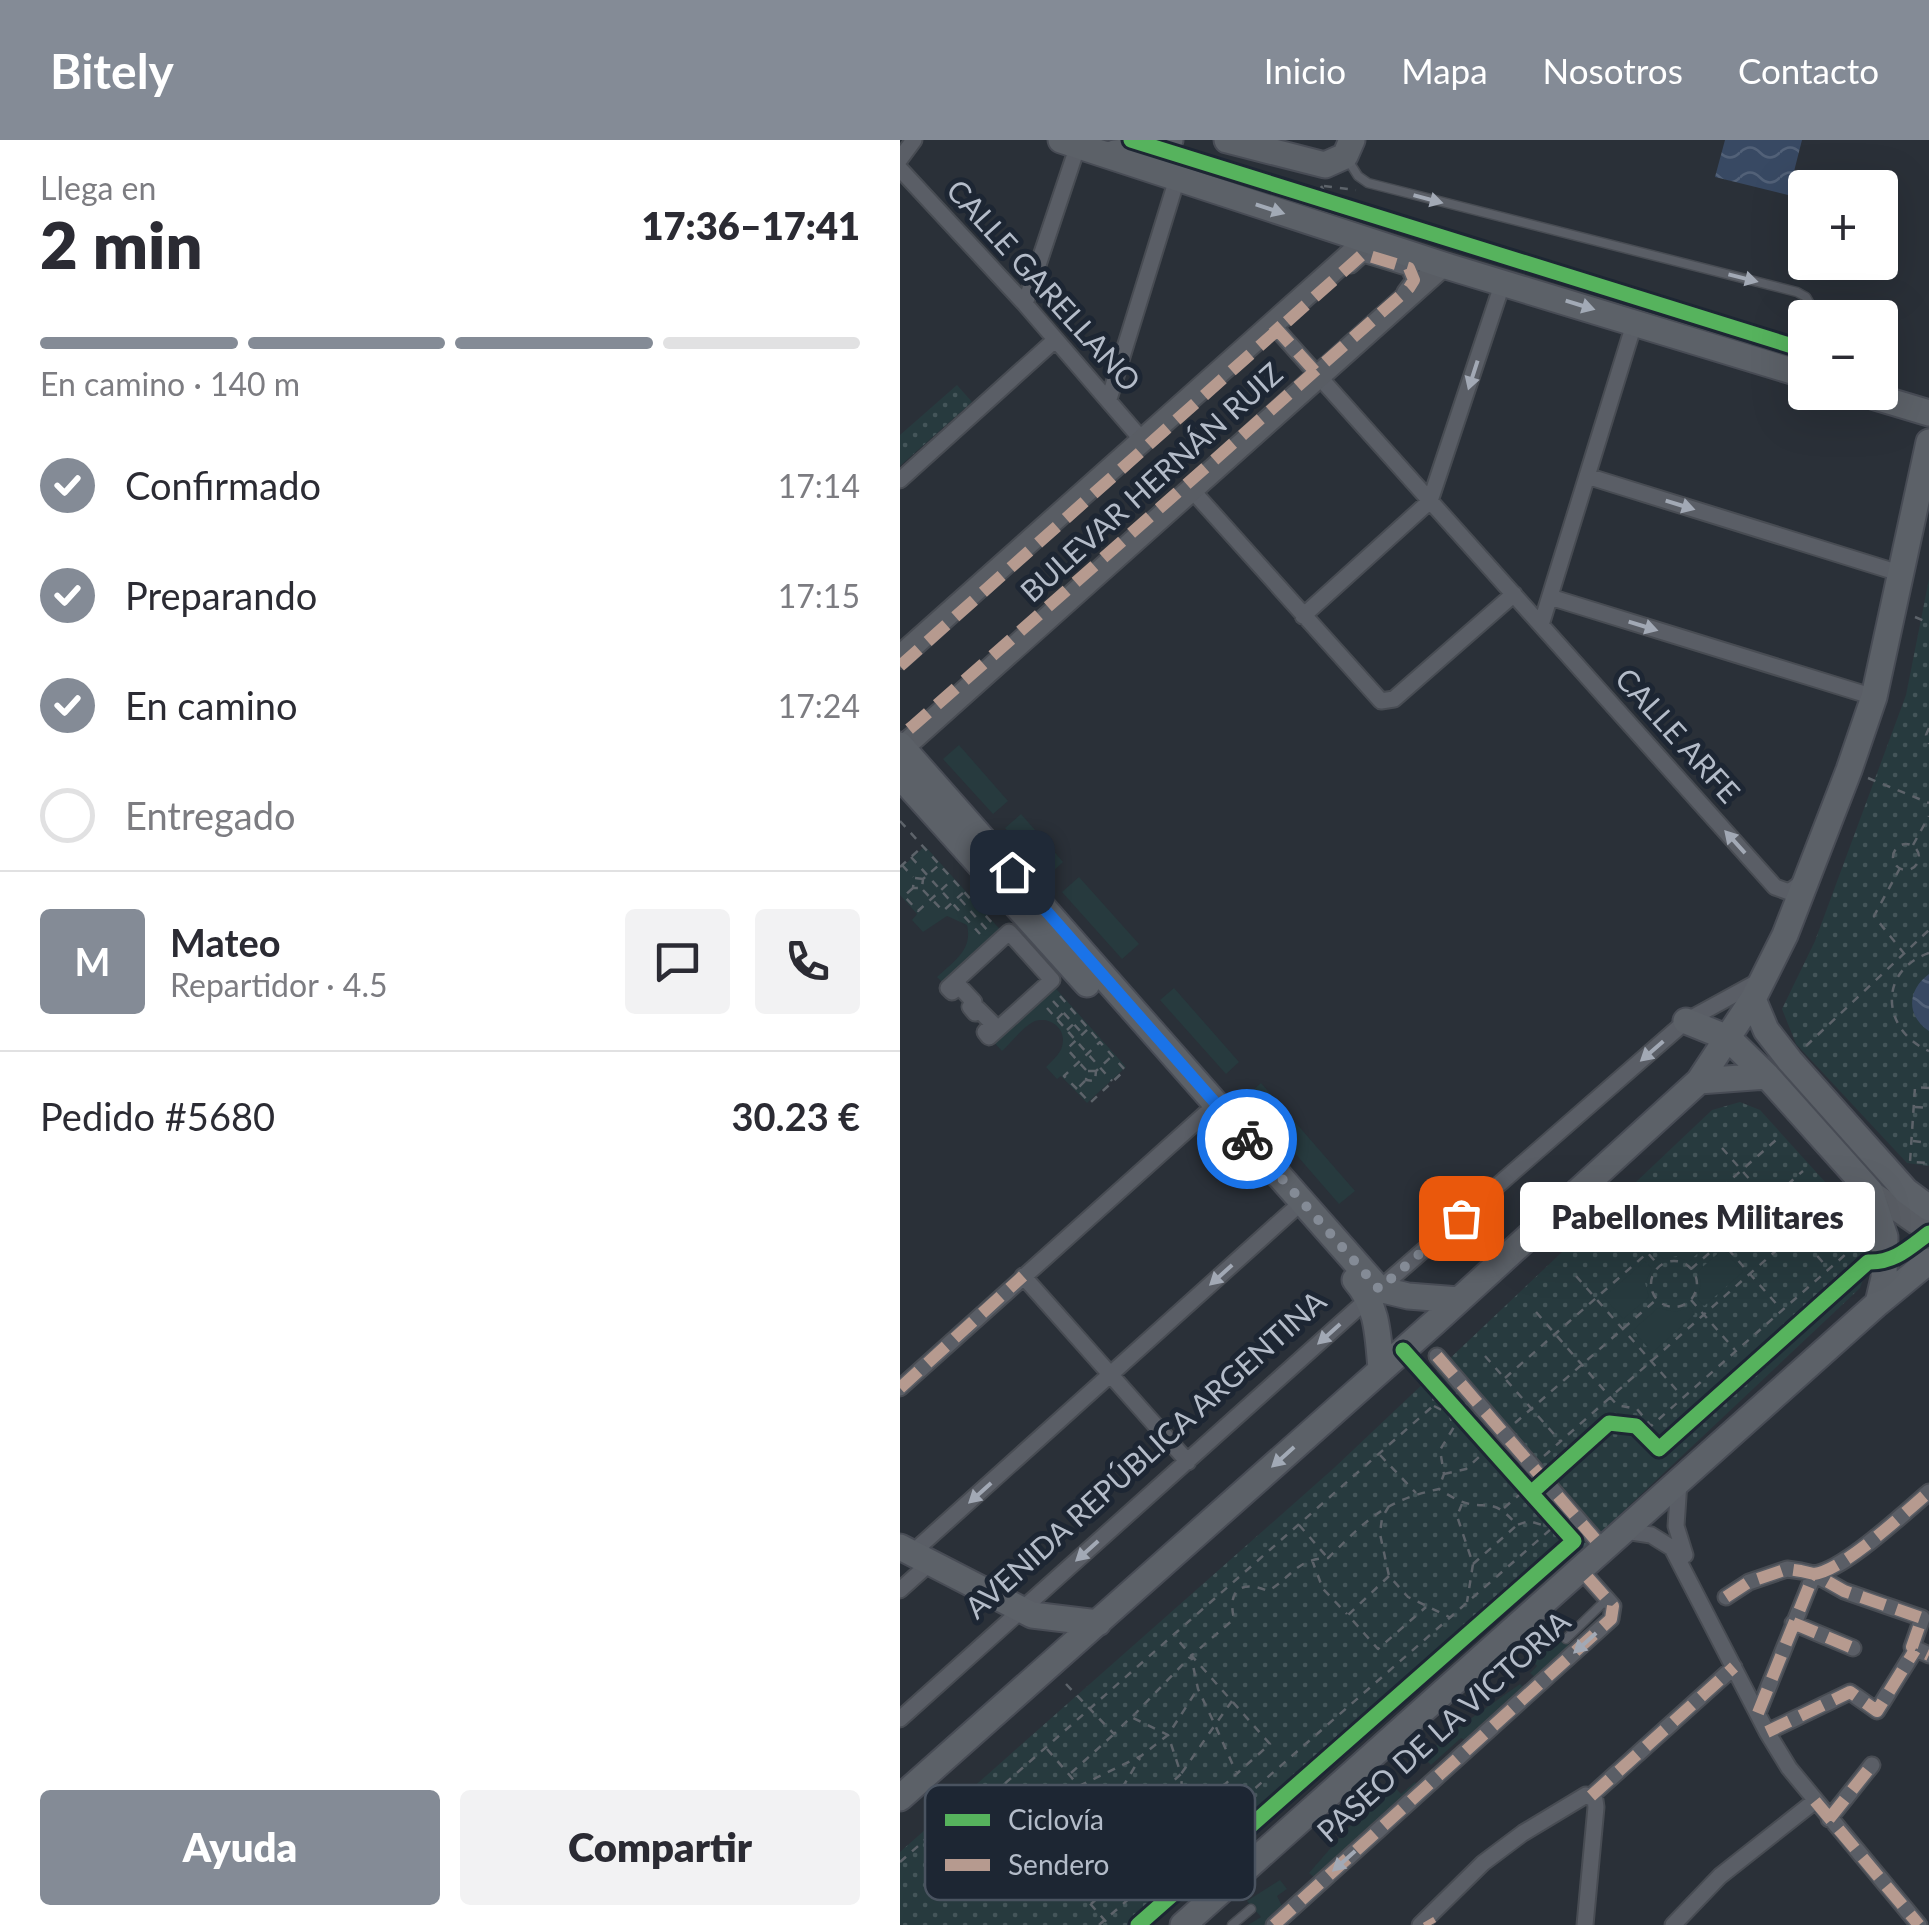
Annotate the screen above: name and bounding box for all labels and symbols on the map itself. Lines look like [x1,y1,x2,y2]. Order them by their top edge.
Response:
street label: CALLE GARELLANO [940,171,1149,398]
one-way arrow [1413,191,1444,207]
one-way arrow [1255,202,1285,217]
one-way arrow [1728,271,1759,287]
one-way arrow [1565,298,1596,313]
street label: BULEVAR HERNÁN RUIZ [1012,354,1289,609]
one-way arrow [1464,360,1479,390]
one-way arrow [1665,498,1696,513]
one-way arrow [1628,619,1658,634]
street label: CALLE ARFE [1609,660,1748,809]
pin [970,830,1055,915]
one-way arrow [1725,830,1747,855]
one-way arrow [1640,1039,1665,1061]
courier [1197,1089,1297,1189]
pin [1419,1176,1504,1261]
callout: Pabellones Militares [1521,1183,1876,1253]
one-way arrow [1209,1263,1233,1286]
street label: AVENIDA REPÚBLICA ARGENTINA [957,1282,1333,1625]
one-way arrow [1317,1323,1342,1345]
one-way arrow [1271,1445,1295,1468]
one-way arrow [968,1481,993,1503]
one-way arrow [1075,1540,1100,1562]
street label: PASEO DE LA VICTORIA [1309,1602,1577,1849]
one-way arrow [1573,1631,1597,1654]
legend [925,1785,1255,1900]
text: Ciclovía [1008,1802,1104,1836]
text: Sendero [1008,1847,1109,1881]
one-way arrow [1332,1850,1357,1872]

